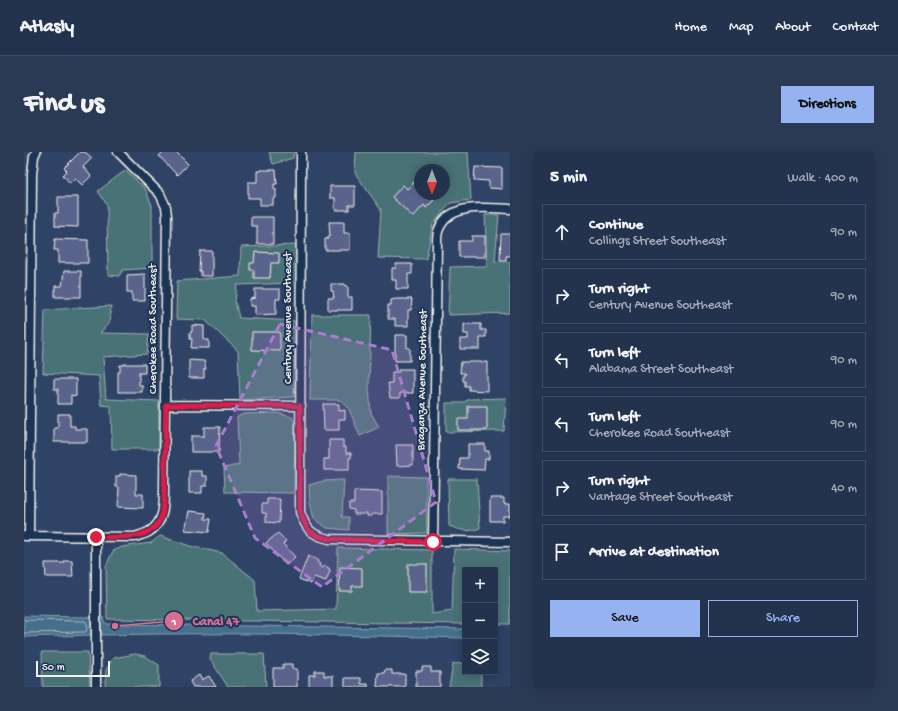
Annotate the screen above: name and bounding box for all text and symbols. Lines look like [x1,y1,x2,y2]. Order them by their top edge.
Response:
text: Atlasly [20,16,74,39]
text: Home [675,19,707,36]
text: Map [729,19,753,36]
text: About [775,19,811,36]
text: Contact [833,19,878,36]
button: Directions [781,86,874,123]
text: Find us [24,88,104,121]
north arrow [414,164,450,200]
text: 5 min [550,168,587,188]
text: Walk · 400 m [788,171,858,186]
text: Continue [589,216,643,234]
icon: ahead [551,221,573,243]
text: 90 m [831,225,857,240]
text: Collings Street Southeast [589,234,726,249]
street label: Century Avenue Southeast [282,251,296,384]
street label: Cherokee Road Southeast [147,263,161,394]
text: Turn right [589,280,649,298]
icon: right [551,285,573,307]
text: 90 m [831,289,857,304]
text: Century Avenue Southeast [589,298,732,313]
street label: Braganza Avenue Southeast [415,308,431,452]
text: Turn left [589,344,640,362]
icon: left [551,349,573,371]
text: 90 m [831,353,857,368]
text: Alabama Street Southeast [589,362,733,377]
text: Turn left [589,408,640,426]
icon: left [551,413,573,435]
text: 90 m [831,417,857,432]
text: Cherokee Road Southeast [589,426,730,441]
text: Turn right [589,472,649,490]
icon: right [551,477,573,499]
text: 40 m [831,481,857,496]
text: Vantage Street Southeast [589,490,732,505]
route end [87,528,105,546]
route start [424,533,442,551]
icon: arrive [551,541,573,563]
text: Arrive at destination [589,543,719,561]
map controls [462,567,498,675]
button: + [462,567,498,603]
button: Save [550,600,700,637]
button: Share [708,600,858,637]
button: − [462,603,498,639]
callout: Canal 47 [164,608,247,633]
text: Canal 47 [192,615,240,630]
text: 1 [171,616,177,630]
button: layers [462,639,498,675]
scale bar [36,659,110,678]
text: 50 m [42,662,64,674]

